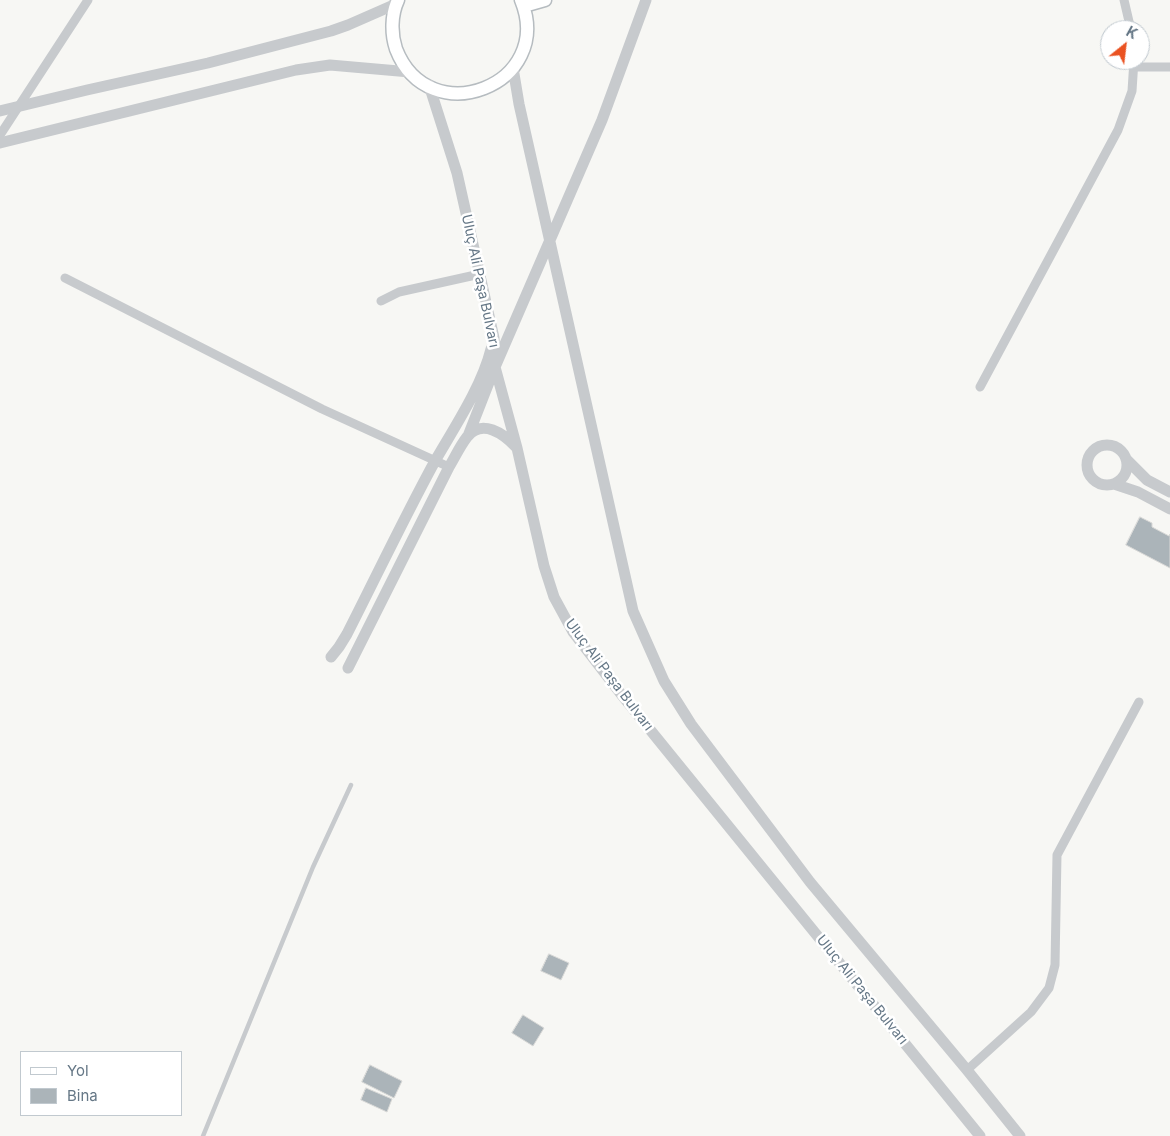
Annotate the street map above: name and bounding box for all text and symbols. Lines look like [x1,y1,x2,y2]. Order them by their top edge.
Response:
north arrow [1100,20,1150,70]
text: K [1123,22,1141,42]
street label: Uluç Ali Paşa Bulvarı [458,213,502,349]
street label: Uluç Ali Paşa Bulvarı [561,616,657,734]
street label: Uluç Ali Paşa Bulvarı [813,932,911,1048]
legend [20,1051,182,1116]
text: Yol [67,1061,89,1080]
text: Bina [67,1086,98,1105]

